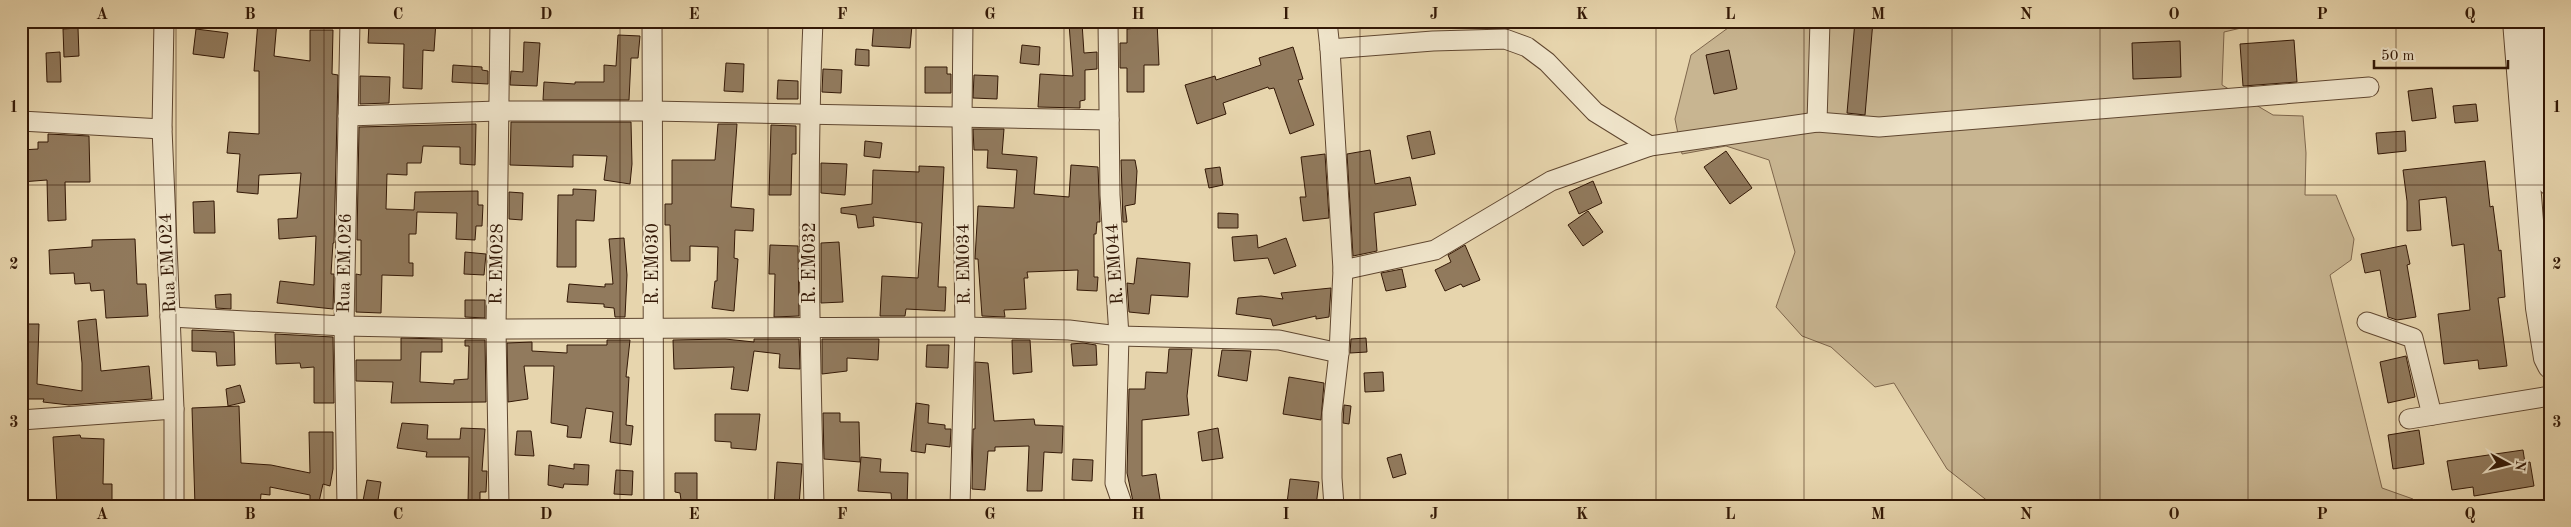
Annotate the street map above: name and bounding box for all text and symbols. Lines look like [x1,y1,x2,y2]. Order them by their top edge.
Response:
text: A [96,7,108,23]
text: B [244,7,256,23]
text: C [393,7,403,23]
text: D [540,7,552,23]
text: E [688,7,700,23]
text: F [837,7,848,23]
text: G [984,7,996,23]
text: H [1131,7,1145,23]
text: I [1282,7,1290,23]
text: J [1430,7,1439,23]
text: K [1576,7,1588,23]
text: L [1725,7,1736,23]
text: M [1871,7,1885,23]
text: N [2020,7,2033,23]
text: O [2168,7,2180,23]
text: P [2316,7,2328,23]
text: Q [2464,7,2476,23]
scale bar [2374,38,2507,70]
text: 50 m [2381,49,2415,64]
text: 1 [9,100,19,116]
text: 1 [2552,100,2562,116]
street label: Rua EM.024 [156,212,180,314]
street label: Rua EM.026 [335,213,355,313]
street label: R. EM032 [801,222,819,304]
street label: R. EM028 [487,223,507,305]
street label: R. EM030 [644,223,662,305]
street label: R. EM034 [954,223,974,305]
street label: R. EM044 [1103,223,1127,305]
text: 2 [9,257,19,273]
text: 2 [2552,257,2562,273]
text: 3 [9,415,19,431]
text: 3 [2552,415,2562,431]
north arrow [2484,440,2534,490]
text: N [2512,459,2528,472]
text: A [96,507,108,523]
text: B [244,507,256,523]
text: C [393,507,403,523]
text: D [540,507,552,523]
text: E [688,507,700,523]
text: F [837,507,848,523]
text: G [984,507,996,523]
text: H [1131,507,1145,523]
text: I [1282,507,1290,523]
text: J [1430,507,1439,523]
text: K [1576,507,1588,523]
text: L [1725,507,1736,523]
text: M [1871,507,1885,523]
text: N [2020,507,2033,523]
text: O [2168,507,2180,523]
text: P [2316,507,2328,523]
text: Q [2464,507,2476,523]

